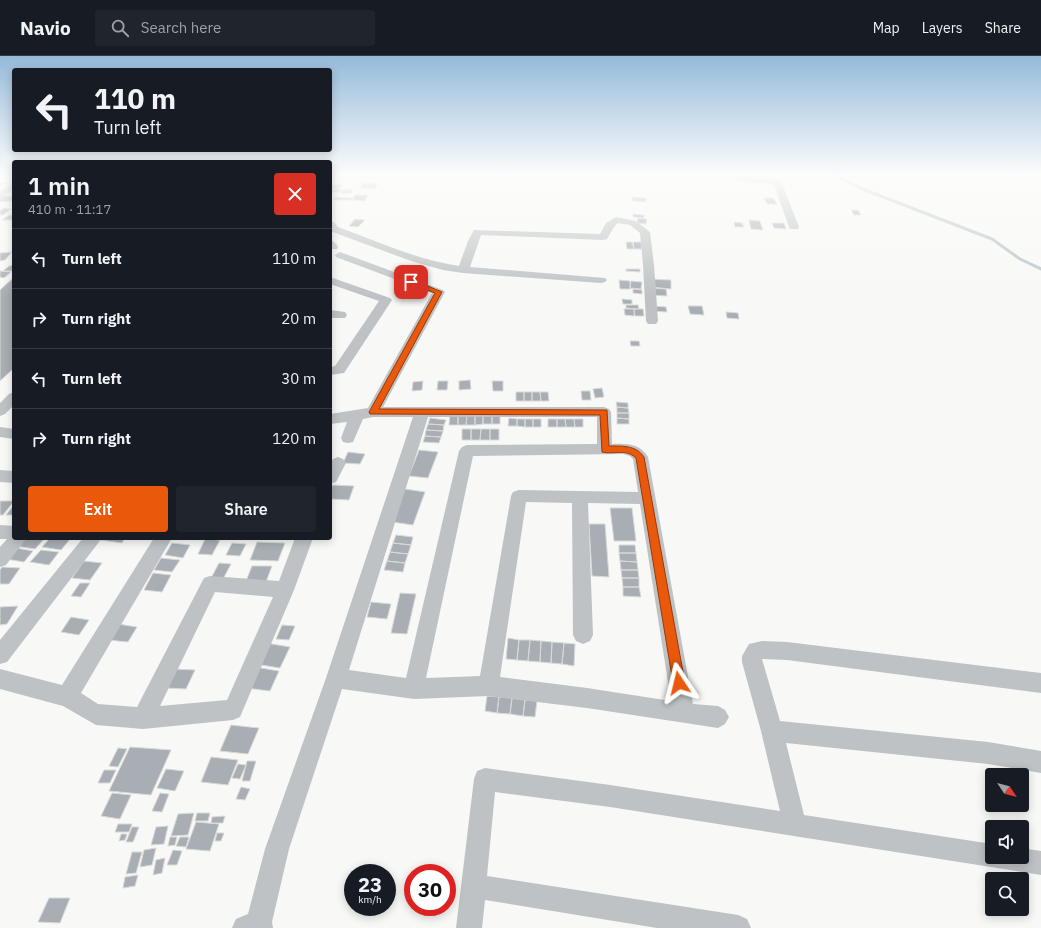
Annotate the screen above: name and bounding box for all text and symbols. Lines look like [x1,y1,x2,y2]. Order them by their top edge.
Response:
search box [95,10,375,46]
text: Navio [20,16,71,40]
icon: search [109,17,131,39]
text: Search here [141,18,221,37]
text: Map [873,19,900,37]
text: Layers [922,19,963,37]
text: Share [985,19,1021,37]
text: 110 m [94,80,176,117]
icon: left [28,84,80,136]
text: Turn left [94,116,162,139]
text: 1 min [28,170,90,202]
button: close [274,173,316,215]
text: 410 m · 11:17 [28,201,111,218]
icon: left [28,248,50,270]
text: Turn left [62,249,122,268]
text: 110 m [272,249,316,268]
pin [394,265,428,299]
icon: arrive [400,271,422,293]
icon: right [28,308,50,330]
text: Turn right [62,309,131,328]
text: 20 m [281,309,316,328]
icon: left [28,368,50,390]
text: Turn left [62,369,122,388]
text: 30 m [281,369,316,388]
icon: right [28,428,50,450]
text: Turn right [62,429,131,448]
text: 120 m [272,429,316,448]
button: Exit [28,486,168,532]
button: Share [176,486,316,532]
position arrow [658,662,700,704]
north arrow [985,768,1029,812]
map controls [985,768,1029,916]
button: sound [985,820,1029,864]
speed limit sign: 30 [404,864,456,916]
text: 23 [358,871,382,898]
button: search [985,872,1029,916]
text: km/h [358,893,382,906]

